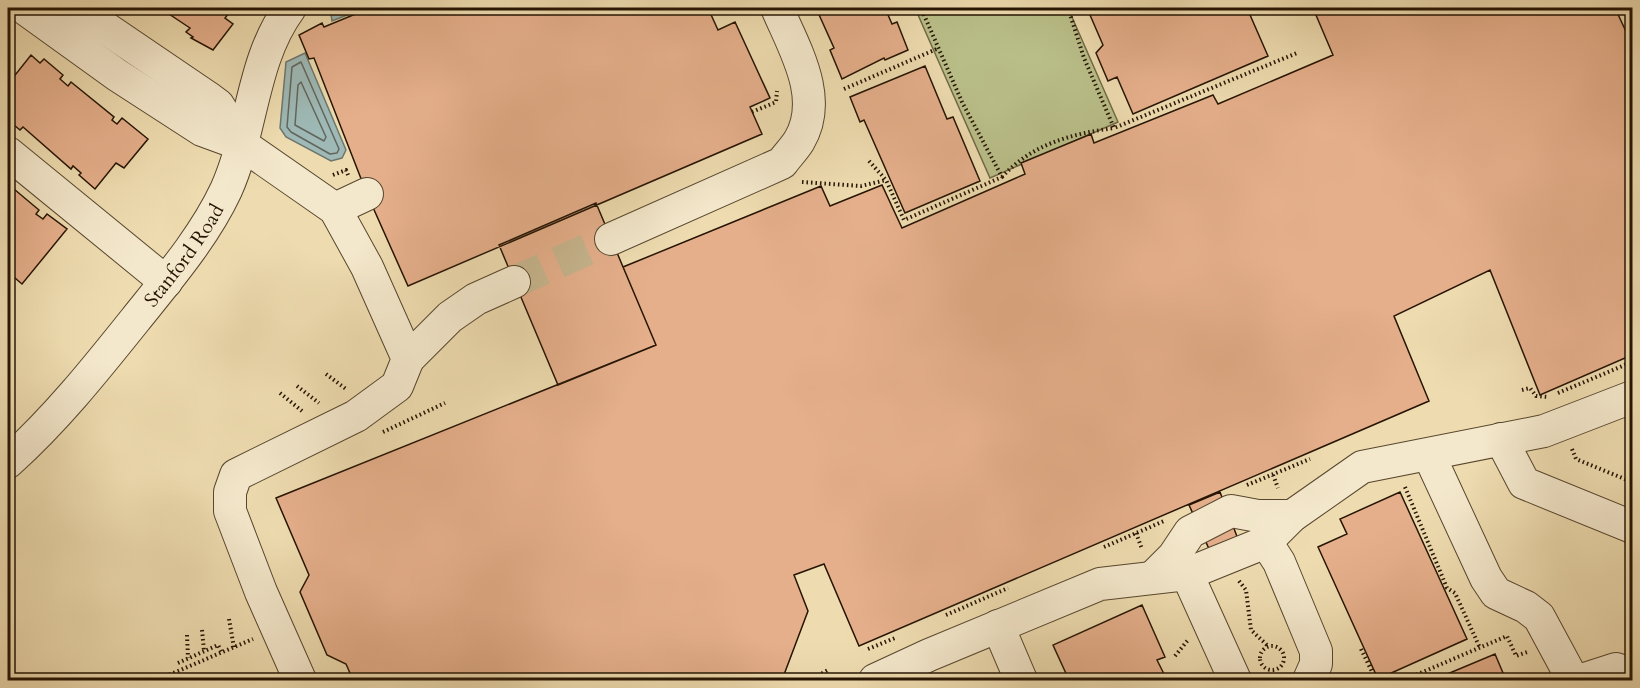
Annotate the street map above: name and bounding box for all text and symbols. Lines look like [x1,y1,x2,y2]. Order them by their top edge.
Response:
street label: Stanford Road [138,199,230,312]

